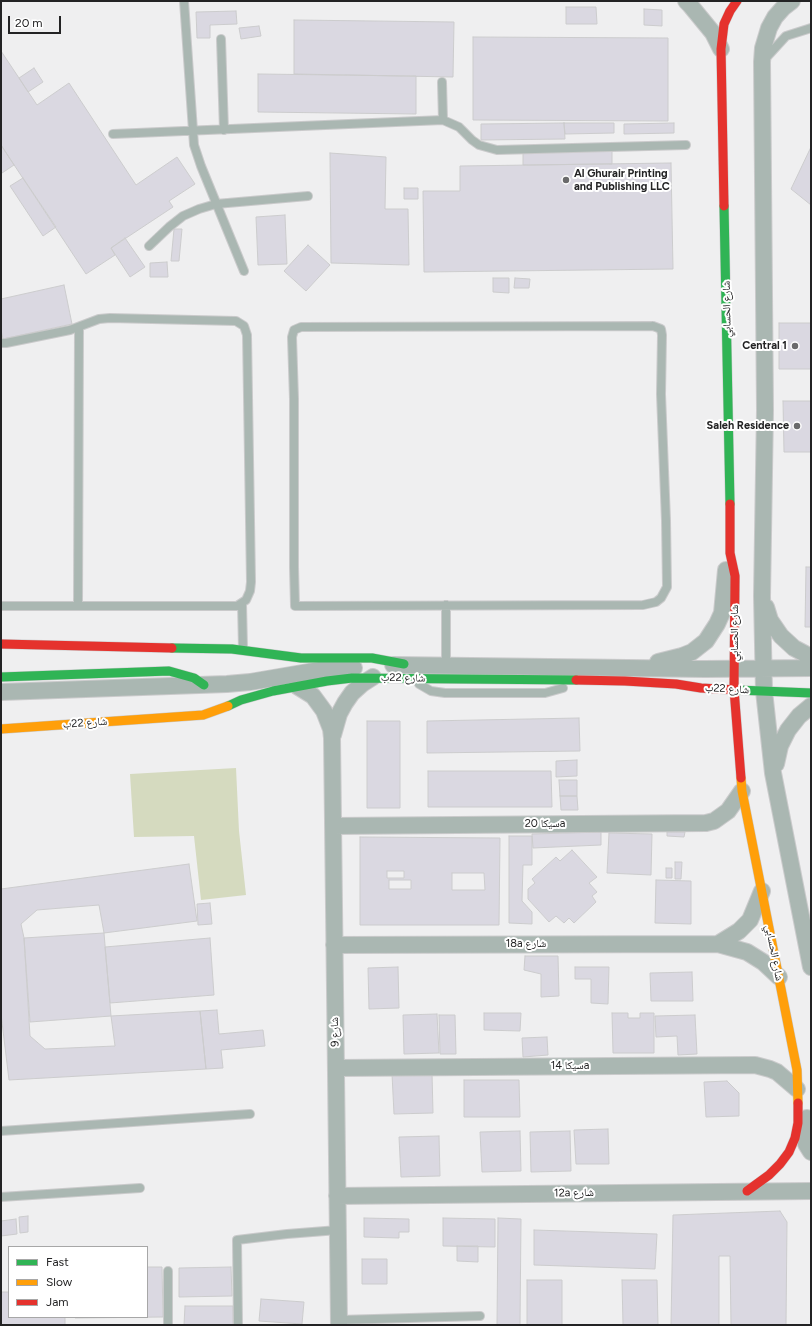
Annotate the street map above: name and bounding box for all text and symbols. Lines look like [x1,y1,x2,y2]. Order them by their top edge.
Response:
scale bar [10,8,63,34]
text: 20 m [15,16,43,30]
place label: Al Ghurair Printing and Publishing LLC [574,167,670,193]
marker: Al Ghurair Printing and Publishing LLC [561,175,571,185]
street label: شارع الحسابي [720,281,734,337]
place label: Central 1 [742,339,787,353]
marker: Central 1 [790,341,800,351]
place label: Saleh Residence [707,419,789,433]
marker: Saleh Residence [792,421,802,431]
street label: شارع الحسابي [728,605,742,661]
street label: شارع 22ب [381,671,425,685]
street label: شارع 22ب [704,681,750,697]
street label: شارع 22ب [62,715,108,731]
street label: سيكا 20a [525,817,565,831]
street label: شارع الحسابي [762,924,786,982]
street label: 18a شارع [506,937,546,951]
street label: شارع 9 [328,1017,342,1047]
street label: سيكا 14a [551,1059,589,1073]
street label: 12a شارع [554,1186,594,1200]
legend [8,1246,148,1318]
text: Fast [46,1255,69,1269]
text: Slow [46,1275,72,1289]
text: Jam [46,1295,69,1309]

